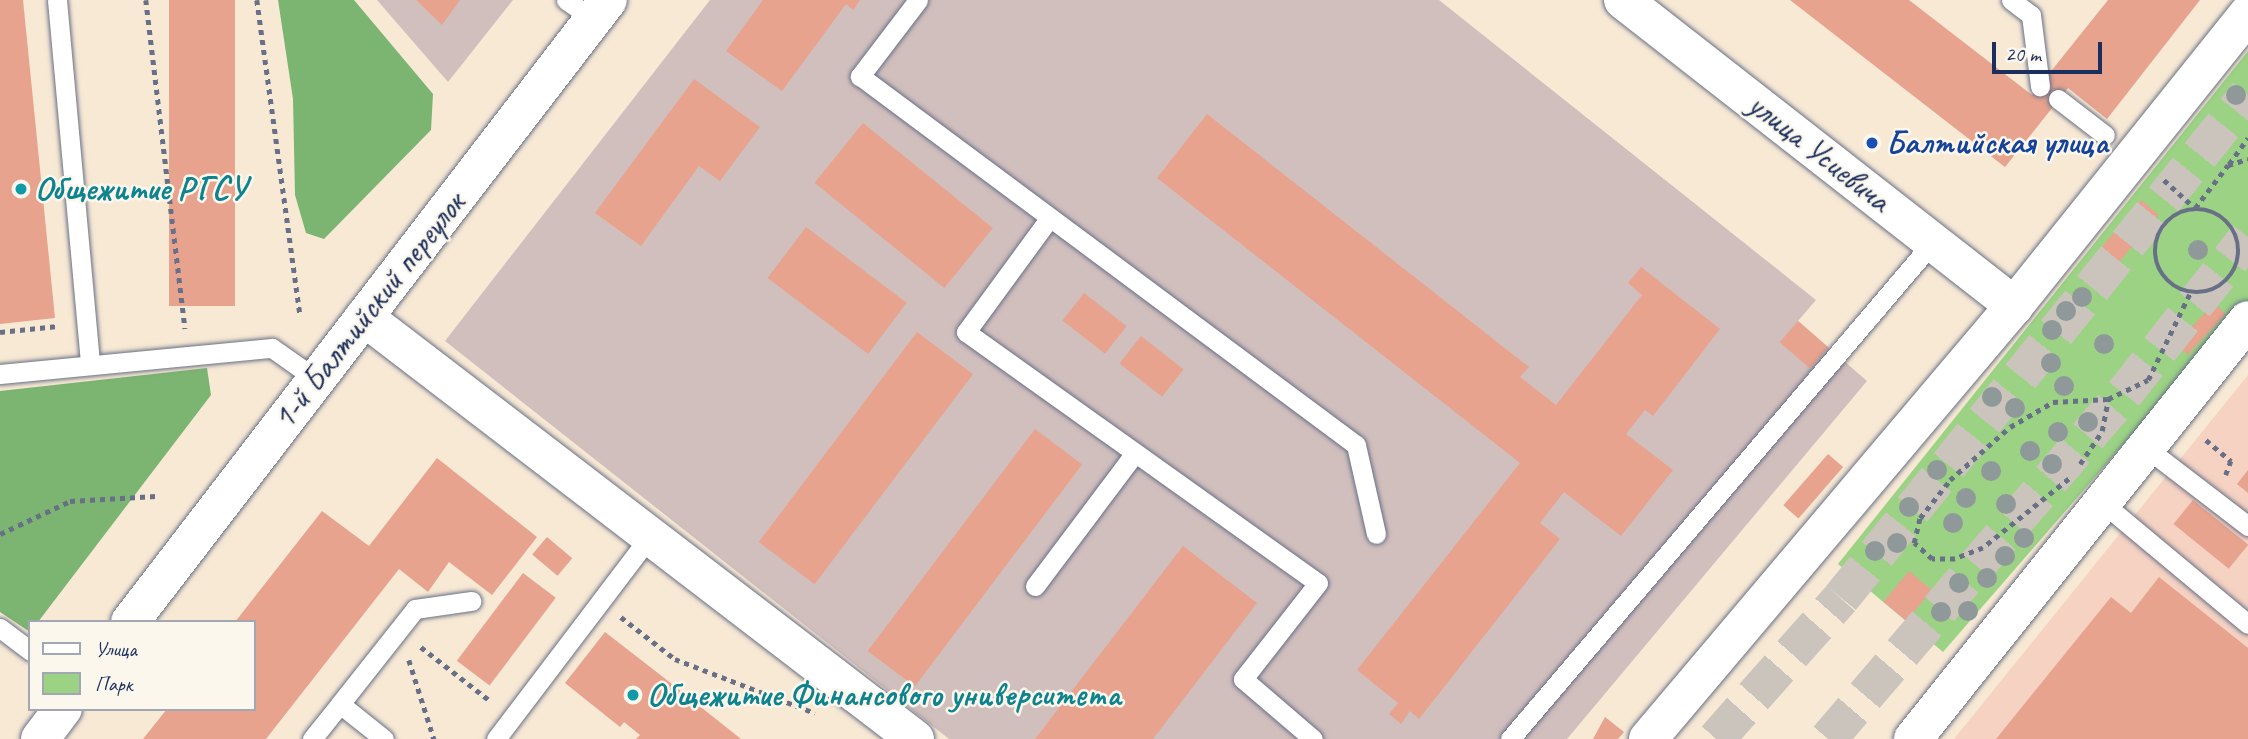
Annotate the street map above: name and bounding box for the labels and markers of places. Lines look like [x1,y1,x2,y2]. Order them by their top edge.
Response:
place label: Балтийская улица [1886,123,2111,163]
marker: Балтийская улица [1864,135,1880,151]
place label: Общежитие РГСУ [35,169,247,209]
marker: Общежитие РГСУ [13,181,29,197]
place label: Общежитие Финансового университета [647,675,1118,715]
marker: Общежитие Финансового университета [625,687,641,703]

